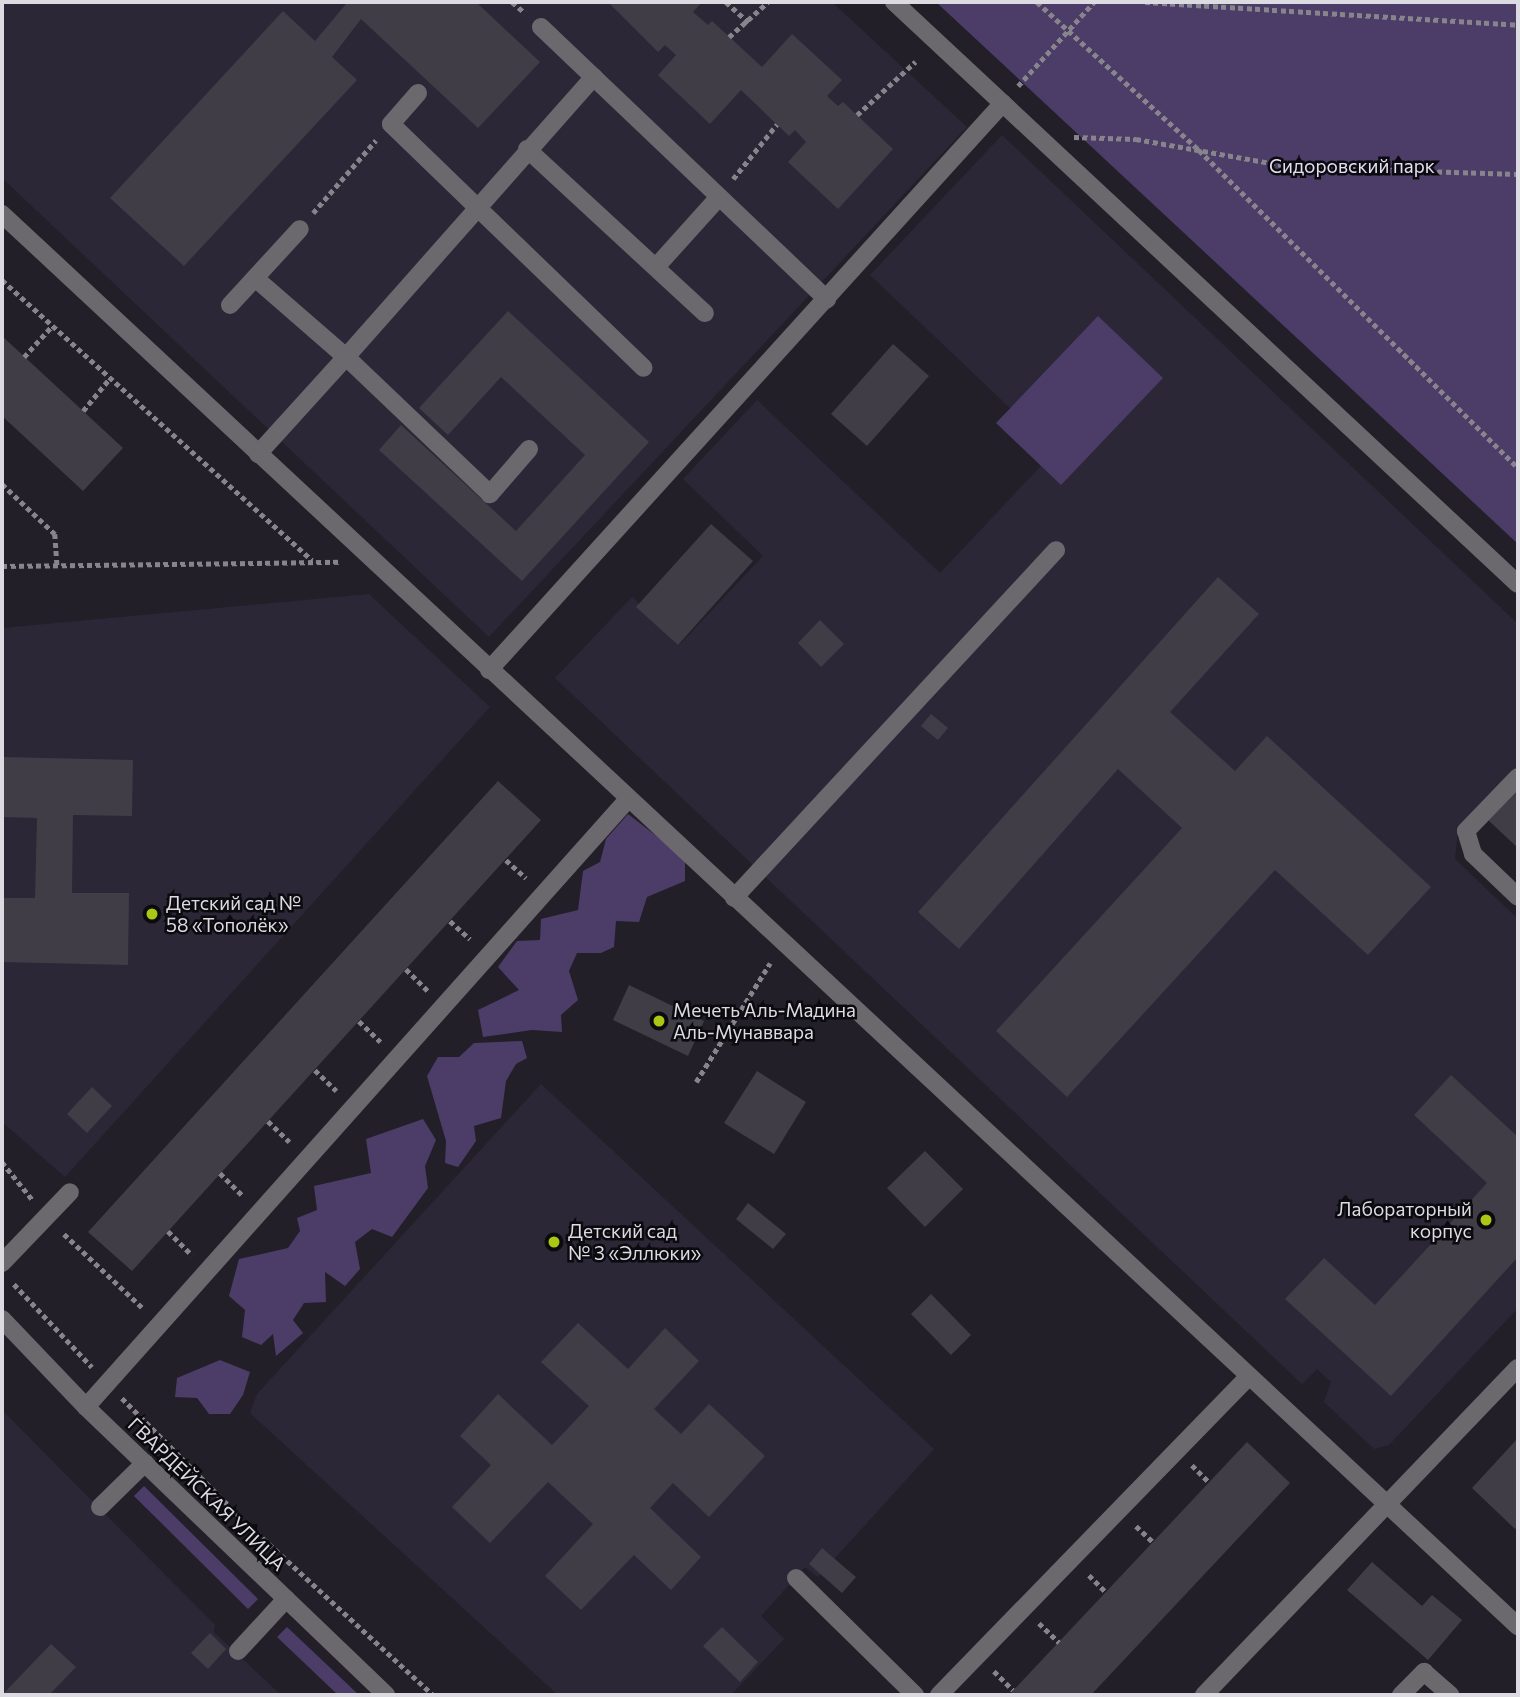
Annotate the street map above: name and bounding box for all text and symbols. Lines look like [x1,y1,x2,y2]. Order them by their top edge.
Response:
park label: Сидоровский парк [1269,155,1435,177]
place label: Детский сад № 58 «Тополёк» [166,892,301,936]
marker: Детский сад № 58 «Тополёк» [144,906,160,922]
place label: Мечеть Аль-Мадина Аль-Мунаввара [673,999,856,1043]
marker: Мечеть Аль-Мадина Аль-Мунаввара [651,1013,667,1029]
place label: Лабораторный корпус [1337,1198,1472,1242]
marker: Лабораторный корпус [1478,1212,1494,1228]
place label: Детский сад № 3 «Эллюки» [568,1220,701,1264]
marker: Детский сад № 3 «Эллюки» [546,1234,562,1250]
street label: ГВАРДЕЙСКАЯ УЛИЦА [123,1413,291,1575]

